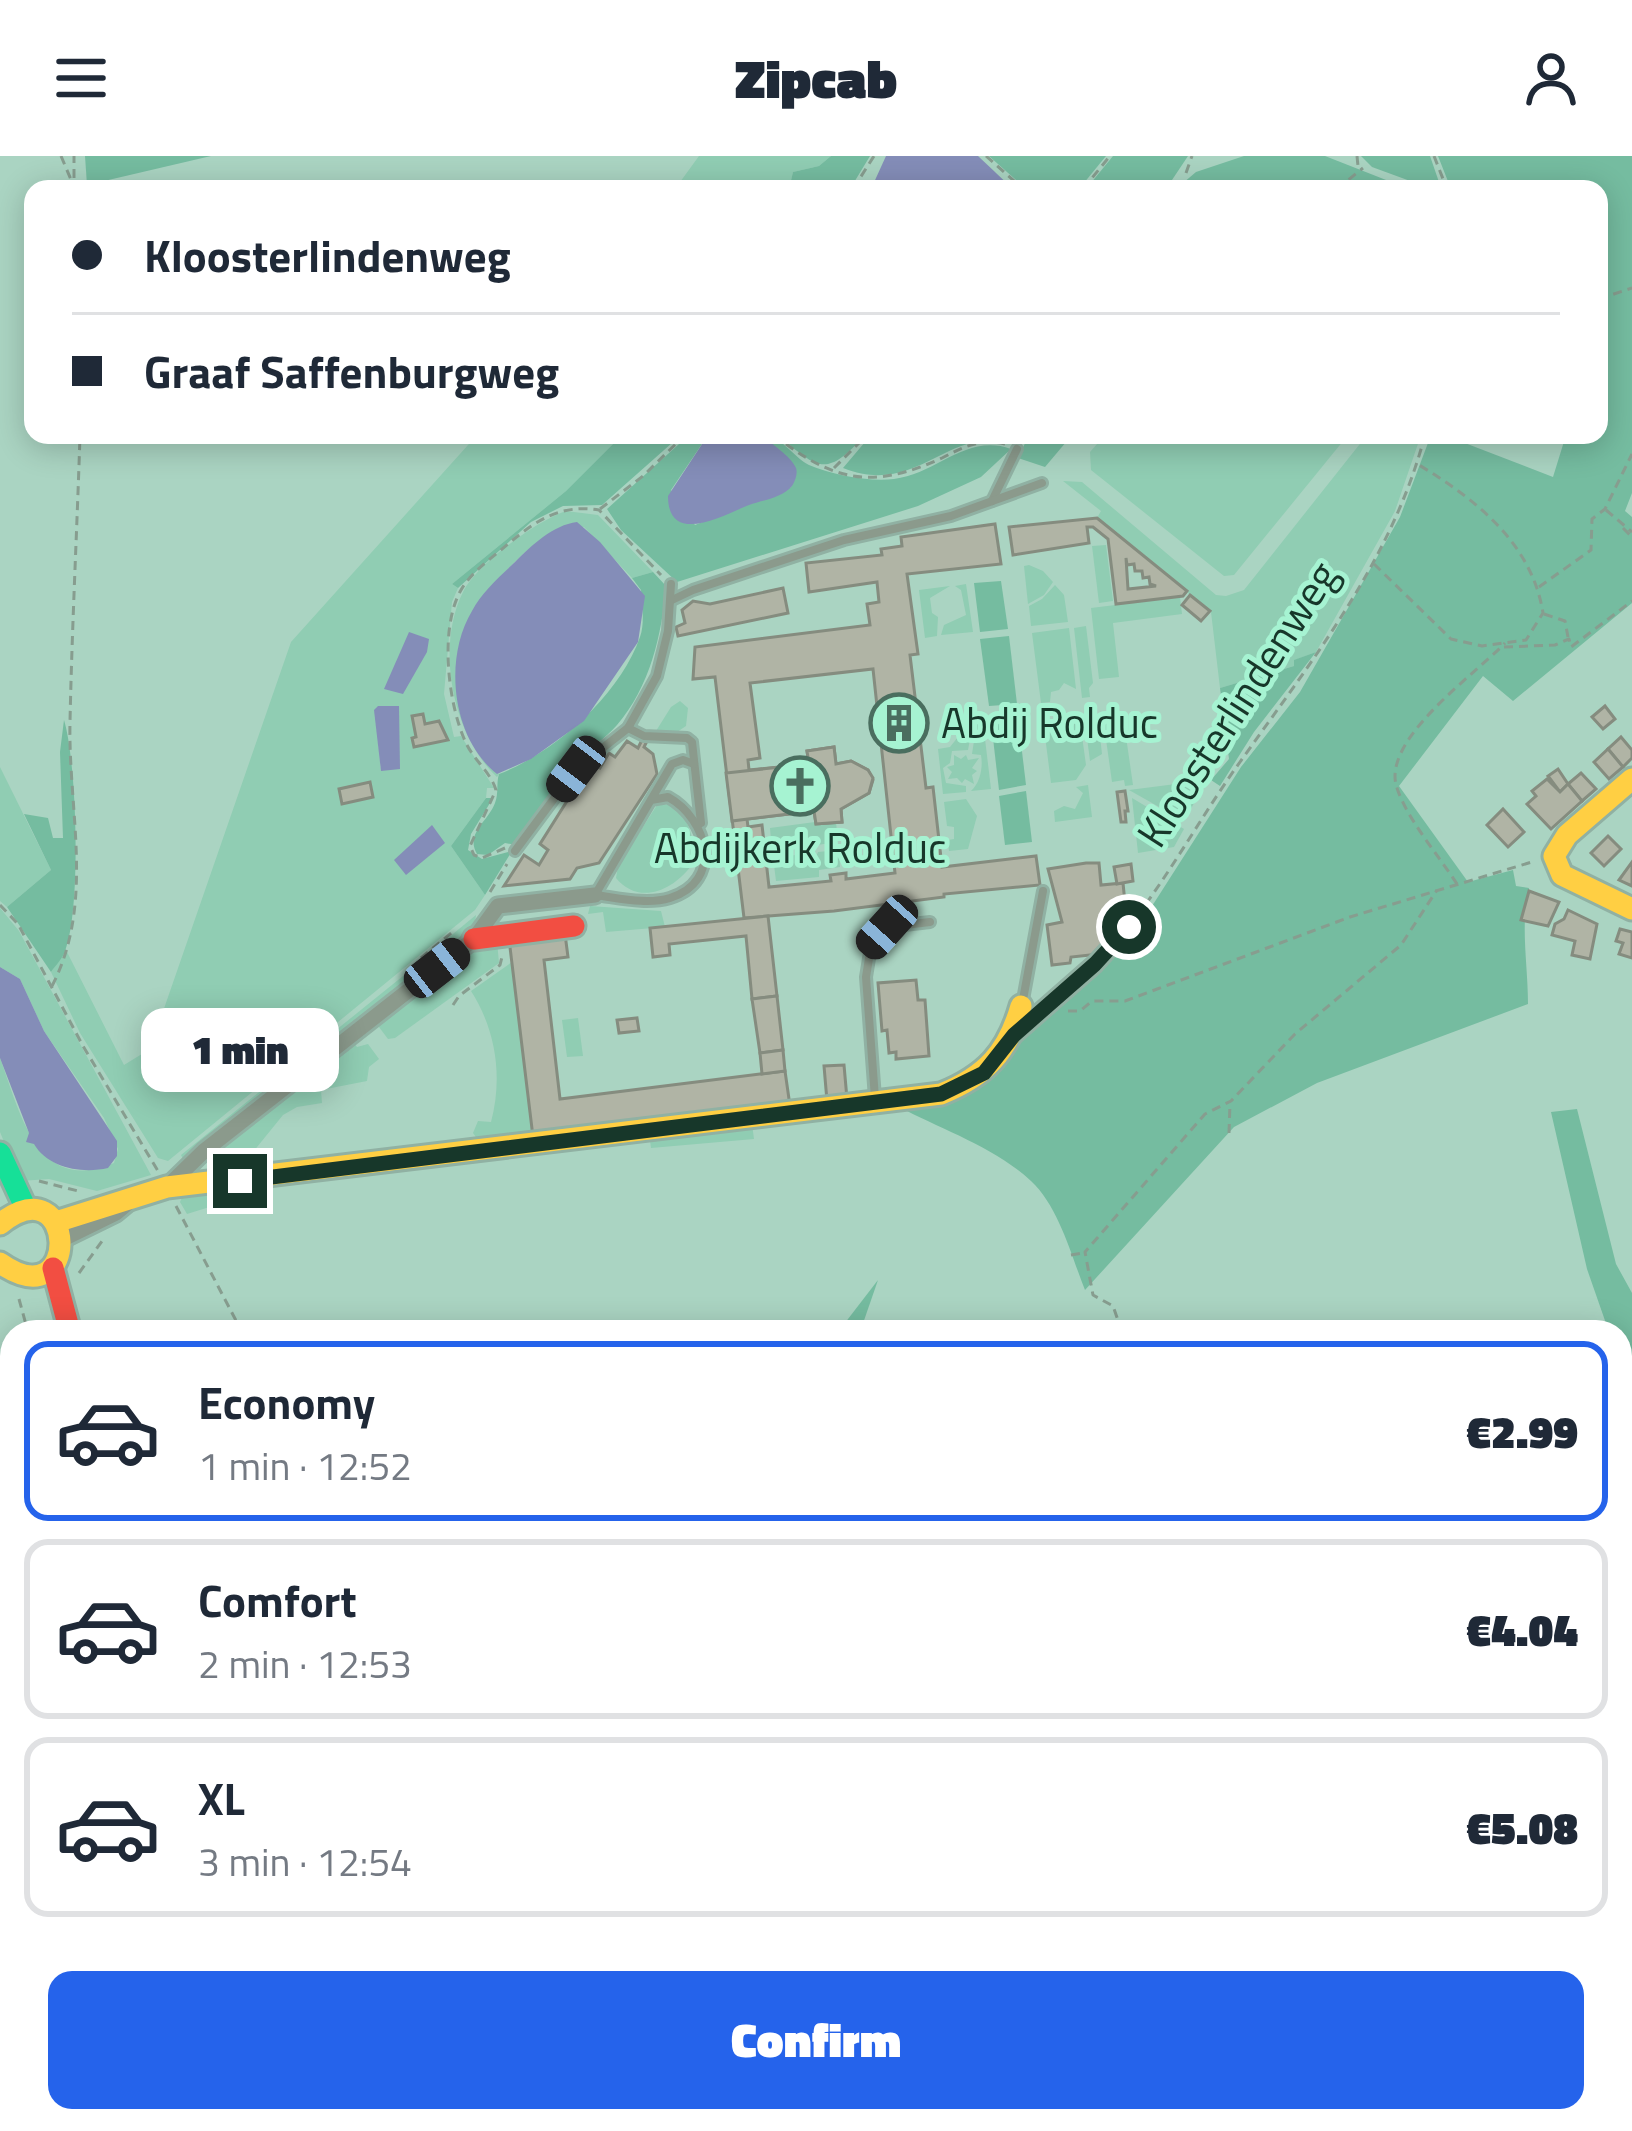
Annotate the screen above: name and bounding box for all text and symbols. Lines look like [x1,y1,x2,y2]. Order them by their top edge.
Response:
text: Zipcab [735,37,897,119]
icon: menu [48,45,114,111]
icon: person [1518,45,1584,111]
text: Kloosterlindenweg [144,221,511,289]
text: Graaf Saffenburgweg [144,337,559,405]
street label: Kloosterlindenweg [1120,548,1353,859]
place label: Abdij Rolduc [941,690,1158,754]
building icon: Abdij Rolduc [868,692,930,754]
car [540,729,612,809]
church icon: Abdijkerk Rolduc [769,755,831,817]
place label: Abdijkerk Rolduc [654,815,946,879]
car [850,888,924,966]
route start [1102,900,1156,954]
car [398,932,476,1004]
callout: 1 min [141,1007,339,1091]
text: 1 min [192,1020,288,1079]
route end [213,1154,267,1208]
text: Economy [198,1368,375,1436]
icon: car [54,1377,162,1485]
text: €2.99 [1466,1397,1578,1465]
text: 1 min · 12:52 [198,1436,412,1495]
text: Comfort [198,1566,357,1634]
icon: car [54,1575,162,1683]
text: €4.04 [1466,1595,1578,1663]
text: 2 min · 12:53 [198,1634,412,1693]
text: XL [198,1764,245,1832]
icon: car [54,1773,162,1881]
text: €5.08 [1466,1793,1578,1861]
text: 3 min · 12:54 [198,1832,412,1891]
button: Confirm [48,1971,1584,2109]

